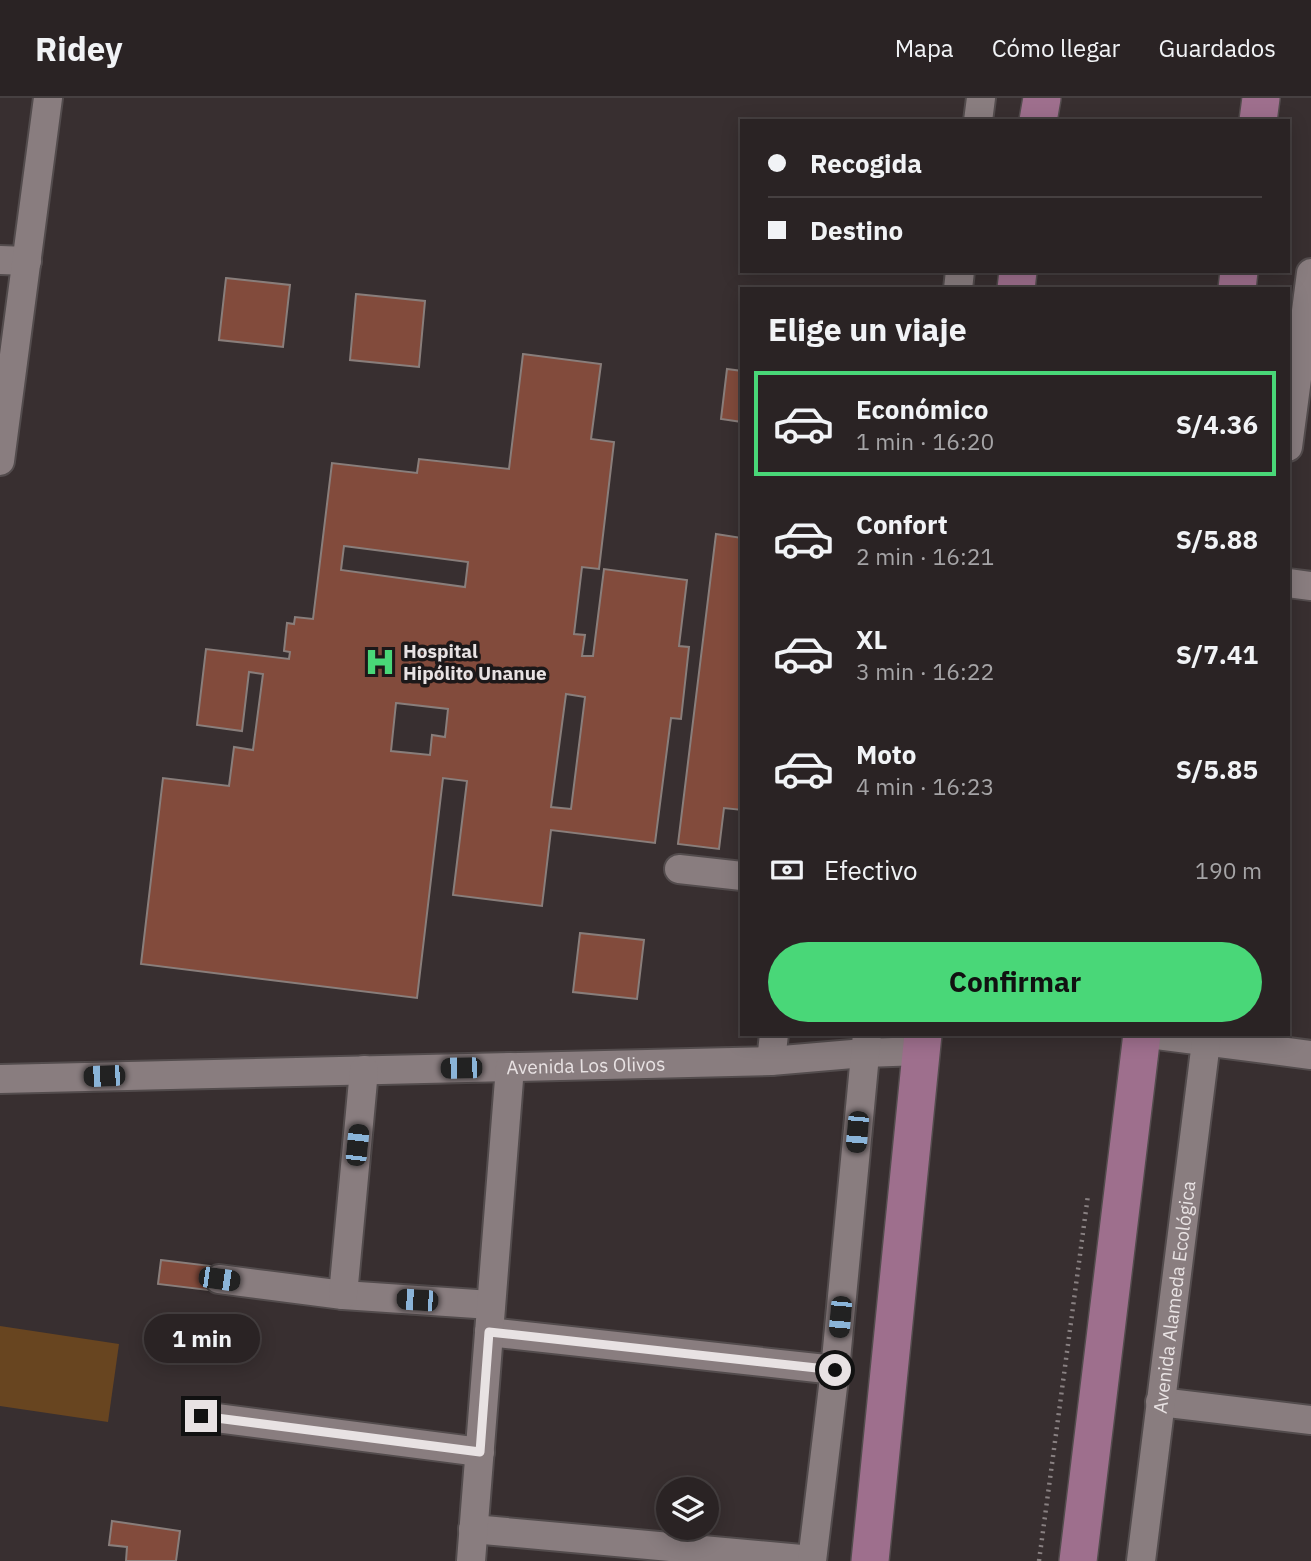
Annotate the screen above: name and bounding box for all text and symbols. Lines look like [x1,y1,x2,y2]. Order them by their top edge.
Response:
text: Ridey [35,27,123,70]
text: Mapa [895,32,954,64]
text: Cómo llegar [992,32,1120,64]
text: Guardados [1158,32,1276,64]
text: Recogida [810,146,922,180]
text: Destino [810,213,903,247]
text: Elige un viaje [768,308,967,350]
icon: car [772,392,835,455]
text: Económico [856,392,988,426]
text: S/4.36 [1176,407,1258,441]
text: 1 min · 16:20 [856,426,994,456]
icon: car [772,507,835,570]
text: Confort [856,507,948,541]
text: S/5.88 [1176,522,1258,556]
text: 2 min · 16:21 [856,541,994,571]
icon: car [772,622,835,685]
text: XL [856,622,887,656]
text: S/7.41 [1176,637,1258,671]
place label: Hospital Hipólito Unanue [403,639,547,685]
hospital icon: Hospital Hipólito Unanue [363,645,397,679]
text: 3 min · 16:22 [856,656,994,686]
icon: car [772,737,835,800]
text: Moto [856,737,916,771]
text: S/5.85 [1176,752,1258,786]
text: 4 min · 16:23 [856,771,994,801]
icon: cash [768,851,806,889]
text: Efectivo [824,853,918,887]
text: 190 m [1195,855,1262,885]
button: Confirmar [768,942,1262,1022]
street label: Avenida Los Olivos [506,1051,666,1079]
car [440,1057,483,1079]
car [83,1065,126,1087]
car [845,1110,870,1154]
car [345,1123,370,1167]
street label: Avenida Alameda Ecológica [1148,1179,1201,1415]
car [197,1266,242,1292]
car [396,1288,439,1312]
car [828,1295,853,1339]
callout: 1 min [143,1314,259,1364]
text: 1 min [172,1323,232,1353]
route start [819,1354,851,1386]
route end [185,1400,217,1432]
map controls [656,1477,719,1540]
button: layers [656,1477,719,1540]

